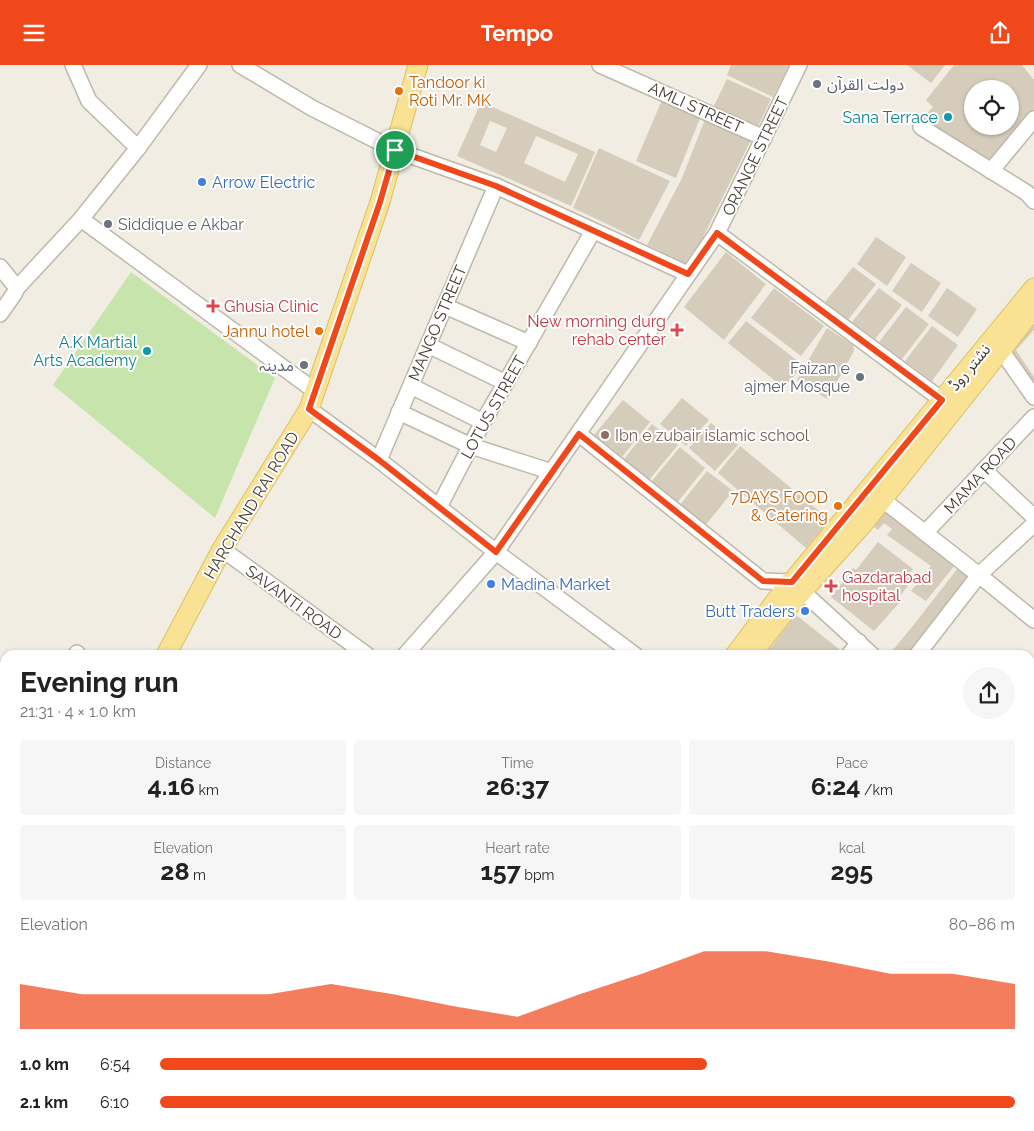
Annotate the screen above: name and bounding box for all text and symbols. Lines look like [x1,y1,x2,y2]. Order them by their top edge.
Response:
icon: menu [20,19,48,47]
icon: share [986,19,1014,47]
text: Tempo [481,20,553,46]
place label: Tandoor ki Roti Mr. MK [409,73,492,110]
place label: دولت القرآن [827,75,904,94]
street label: AMLI STREET [646,78,746,137]
marker: دولت القرآن [811,78,823,90]
map controls [964,80,1019,135]
button: locate [964,80,1019,135]
marker: Tandoor ki Roti Mr. MK [393,85,405,97]
street label: ORANGE STREET [718,93,793,219]
place label: Sana Terrace [843,108,938,127]
marker: Sana Terrace [942,111,954,123]
pin [374,129,416,171]
icon: arrive [381,136,409,164]
place label: Arrow Electric [212,173,315,192]
marker: Arrow Electric [196,176,208,188]
place label: Siddique e Akbar [118,215,244,234]
marker: Siddique e Akbar [102,218,114,230]
street label: MANGO STREET [405,262,471,384]
place label: Ghusia Clinic [224,297,319,316]
marker: Ghusia Clinic [206,299,220,313]
place label: New morning durg rehab center [527,312,666,349]
place label: Jannu hotel [223,322,310,341]
marker: New morning durg rehab center [670,323,684,337]
marker: Jannu hotel [313,325,325,337]
place label: A.K Martial Arts Academy [33,333,138,370]
street label: نشتر روڈ [944,340,994,394]
marker: A.K Martial Arts Academy [141,345,153,357]
street label: LOTUS STREET [457,352,530,462]
place label: مدینہ [259,356,294,375]
marker: مدینہ [298,359,310,371]
place label: Faizan e ajmer Mosque [744,359,850,396]
marker: Faizan e ajmer Mosque [854,371,866,383]
place label: Ibn e zubair islamic school [615,426,810,445]
street label: HARCHAND RAI ROAD [200,428,303,582]
marker: Ibn e zubair islamic school [599,429,611,441]
street label: MAMA ROAD [940,433,1021,518]
place label: 7DAYS FOOD & Catering [730,488,828,525]
marker: 7DAYS FOOD & Catering [832,500,844,512]
street label: SAVANTI ROAD [242,561,346,644]
place label: Gazdarabad hospital [842,568,931,605]
place label: Madina Market [501,575,611,594]
marker: Madina Market [485,578,497,590]
marker: Gazdarabad hospital [824,579,838,593]
place label: Butt Traders [705,602,795,621]
marker: Butt Traders [799,605,811,617]
text: Evening run [20,666,179,699]
button: share [963,667,1015,719]
text: 21:31 · 4 × 1.0 km [20,702,136,721]
text: Distance [155,755,211,771]
text: Time [501,755,534,771]
text: Pace [836,755,868,771]
text: 4.16 [148,771,195,801]
text: 26:37 [486,771,549,801]
text: 6:24 [811,771,861,801]
text: km [195,782,219,798]
text: /km [861,782,893,798]
text: Elevation [153,840,213,856]
text: Heart rate [485,840,550,856]
text: kcal [839,840,865,856]
text: 28 [160,856,190,886]
text: 157 [481,856,521,886]
text: 295 [830,856,873,886]
text: m [190,867,206,883]
text: bpm [521,867,554,883]
text: Elevation [20,915,88,934]
text: 80–86 m [949,915,1015,934]
text: 1.0 km [20,1055,69,1074]
text: 6:54 [100,1055,130,1074]
text: 2.1 km [20,1093,68,1112]
text: 6:10 [100,1093,129,1112]

